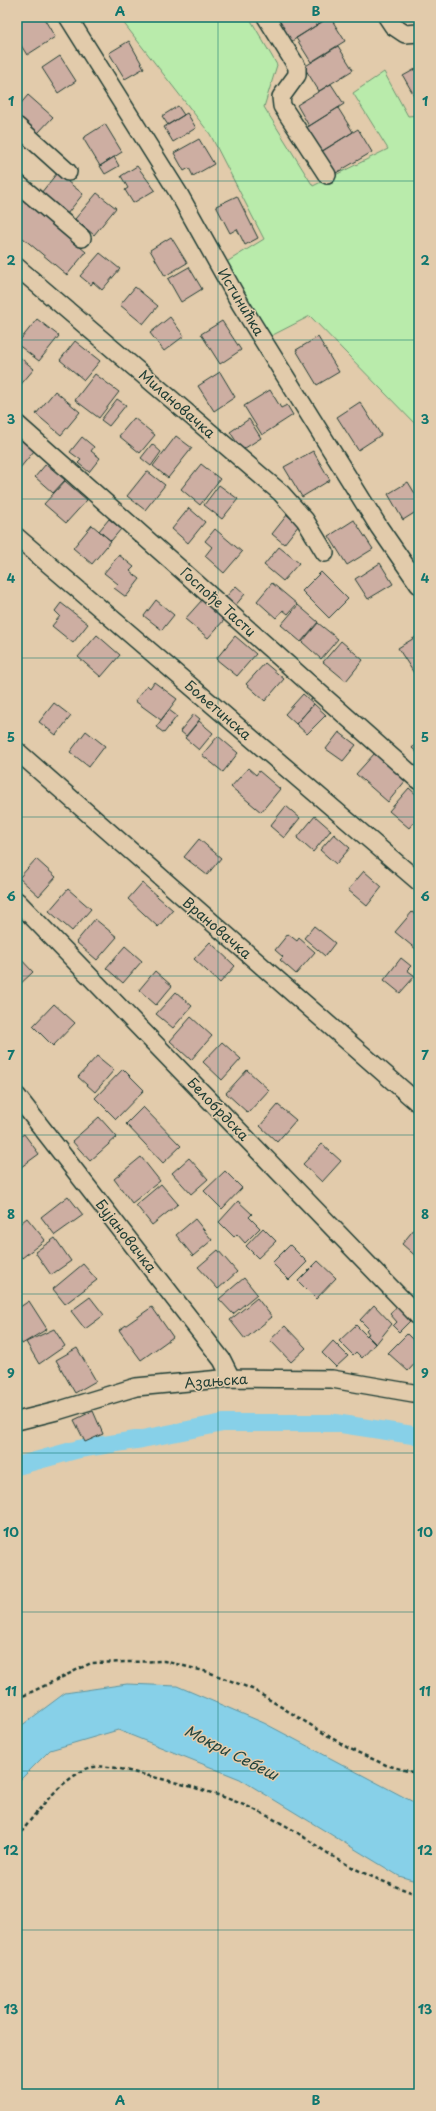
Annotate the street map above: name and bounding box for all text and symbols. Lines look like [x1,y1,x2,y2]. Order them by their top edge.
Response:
text: A [115,1,125,20]
text: B [312,1,321,20]
text: 1 [8,91,14,110]
text: 1 [422,91,428,110]
text: 2 [6,250,16,269]
text: 2 [420,250,430,269]
street label: Истинићка [213,264,270,340]
street label: Милановачка [134,364,220,443]
text: 3 [7,409,16,428]
text: 3 [421,409,430,428]
street label: Госпође Тасти [176,562,261,641]
text: 4 [7,568,16,587]
text: 4 [421,568,430,587]
street label: Бољетинска [180,675,257,745]
text: 5 [7,727,15,746]
text: 5 [421,727,429,746]
text: 6 [6,886,16,905]
text: 6 [420,886,430,905]
street label: Врановачка [178,892,256,964]
text: 7 [7,1045,15,1064]
text: 7 [421,1045,429,1064]
street label: Белобрдска [183,1072,254,1145]
street label: Бујановачка [91,1194,162,1277]
text: 8 [7,1204,15,1223]
text: 8 [421,1204,429,1223]
text: 9 [7,1363,15,1382]
text: 9 [421,1363,429,1382]
street label: Азањска [184,1368,248,1393]
text: 10 [3,1522,19,1541]
text: 10 [417,1522,433,1541]
text: 11 [5,1681,17,1700]
text: 11 [419,1681,431,1700]
water label: Мокри Себеш [181,1718,284,1786]
text: 12 [3,1840,19,1859]
text: 12 [417,1840,433,1859]
text: 13 [4,1999,19,2018]
text: 13 [418,1999,433,2018]
text: A [115,2090,125,2109]
text: B [312,2090,321,2109]

